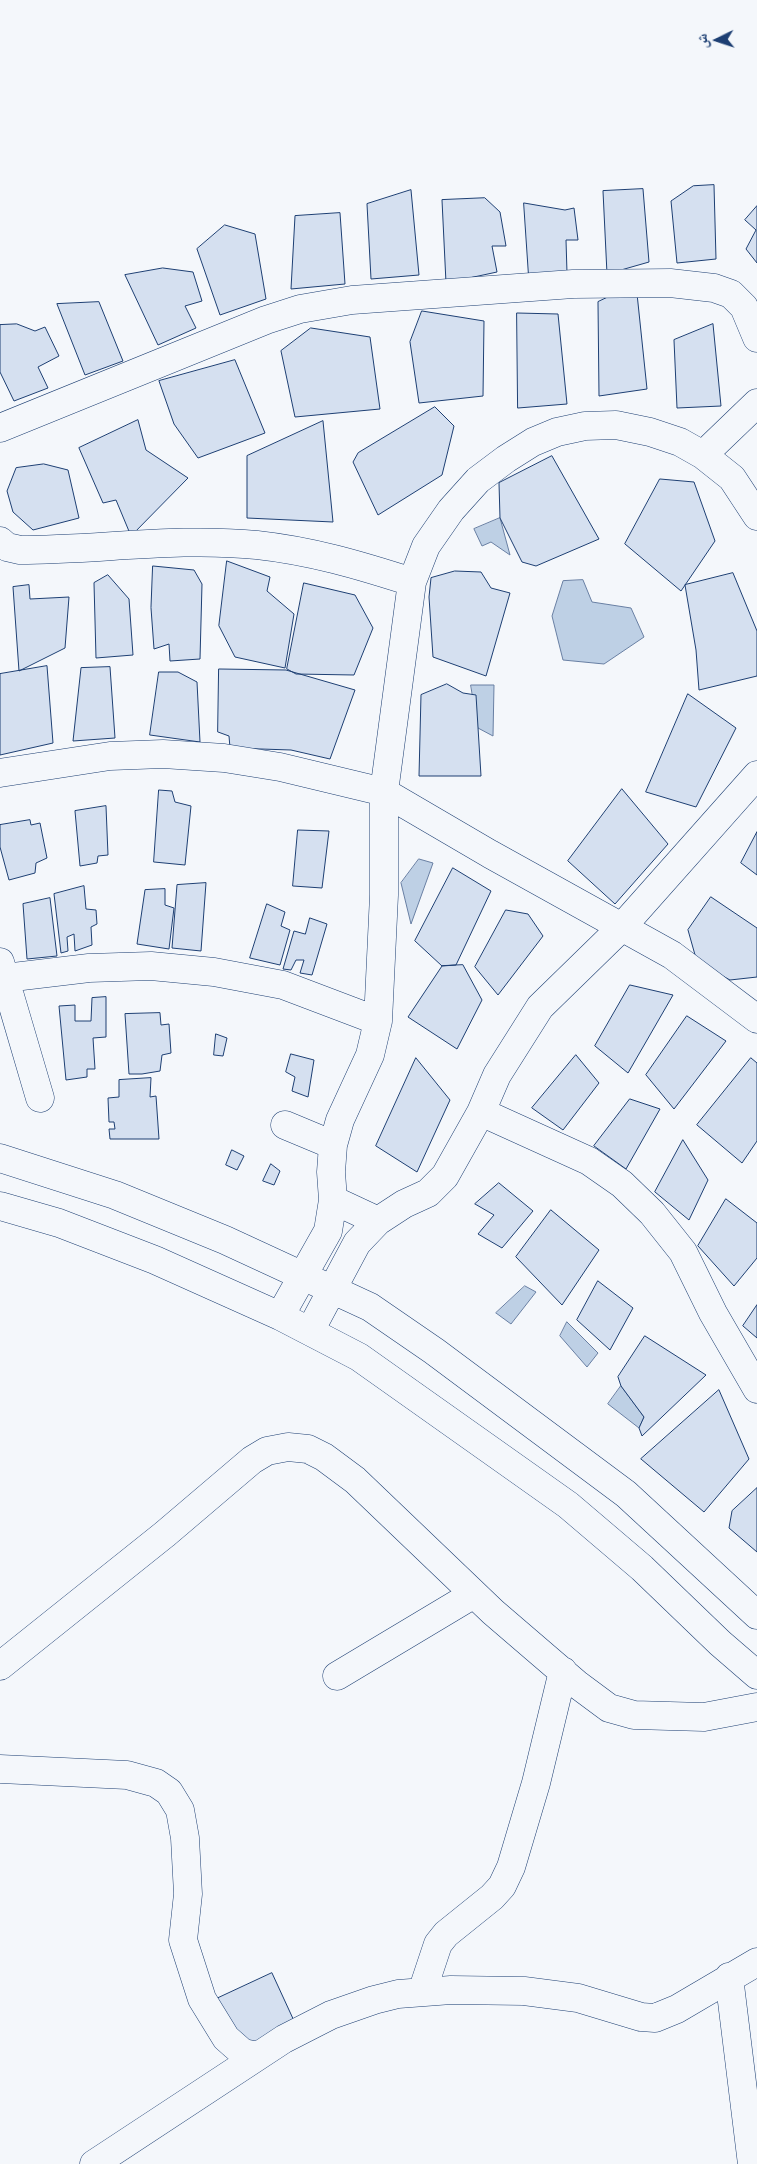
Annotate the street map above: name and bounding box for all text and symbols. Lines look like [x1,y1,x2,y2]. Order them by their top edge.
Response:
north arrow [692,15,742,65]
text: ش [693,33,712,49]

